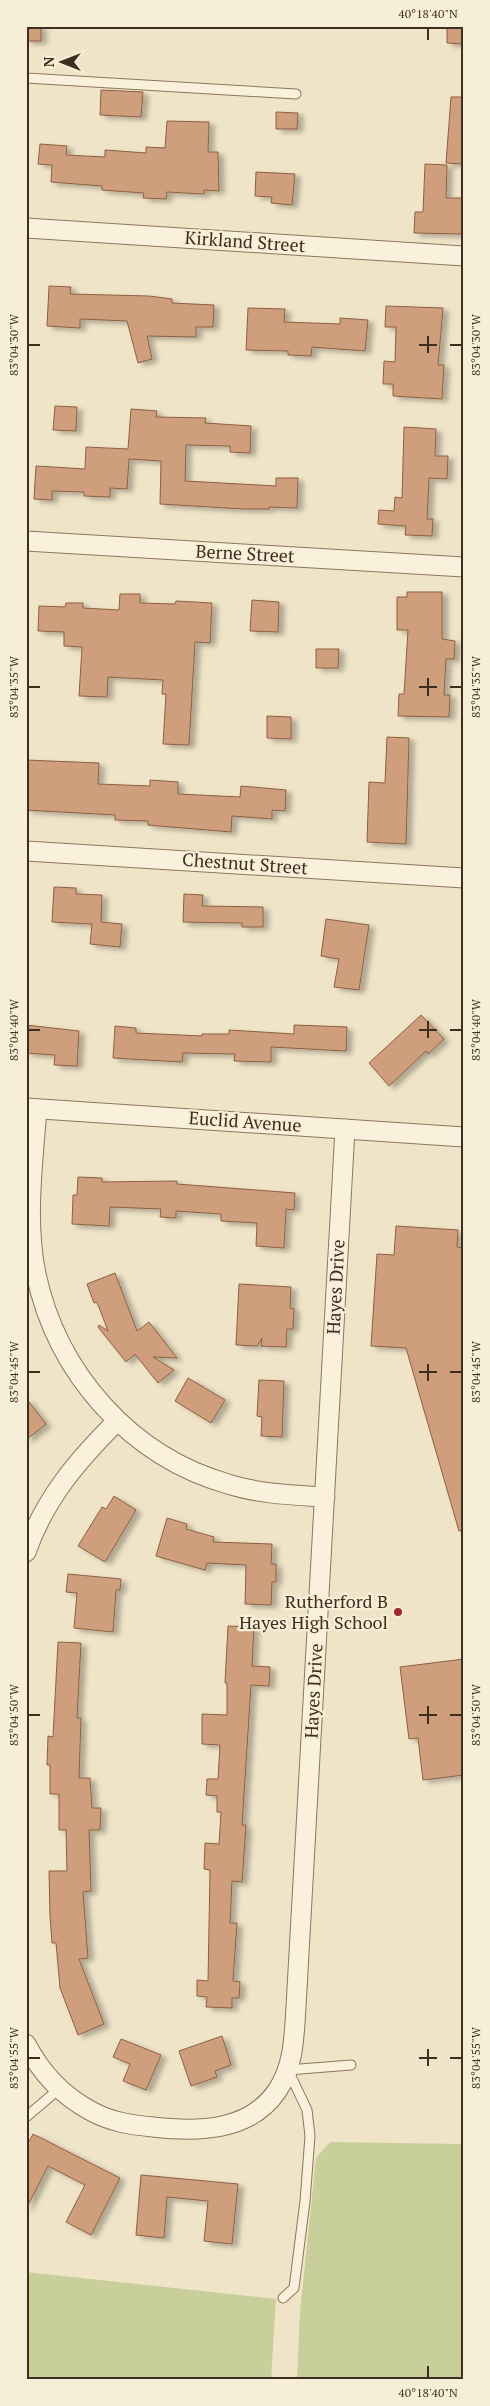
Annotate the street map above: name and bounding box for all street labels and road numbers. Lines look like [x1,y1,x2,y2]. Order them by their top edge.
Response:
street label: Kirkland Street [184,225,306,257]
street label: Berne Street [195,538,296,568]
street label: Chestnut Street [181,847,309,879]
street label: Euclid Avenue [188,1105,302,1137]
street label: Hayes Drive [321,1239,349,1335]
street label: Hayes Drive [299,1643,327,1739]

